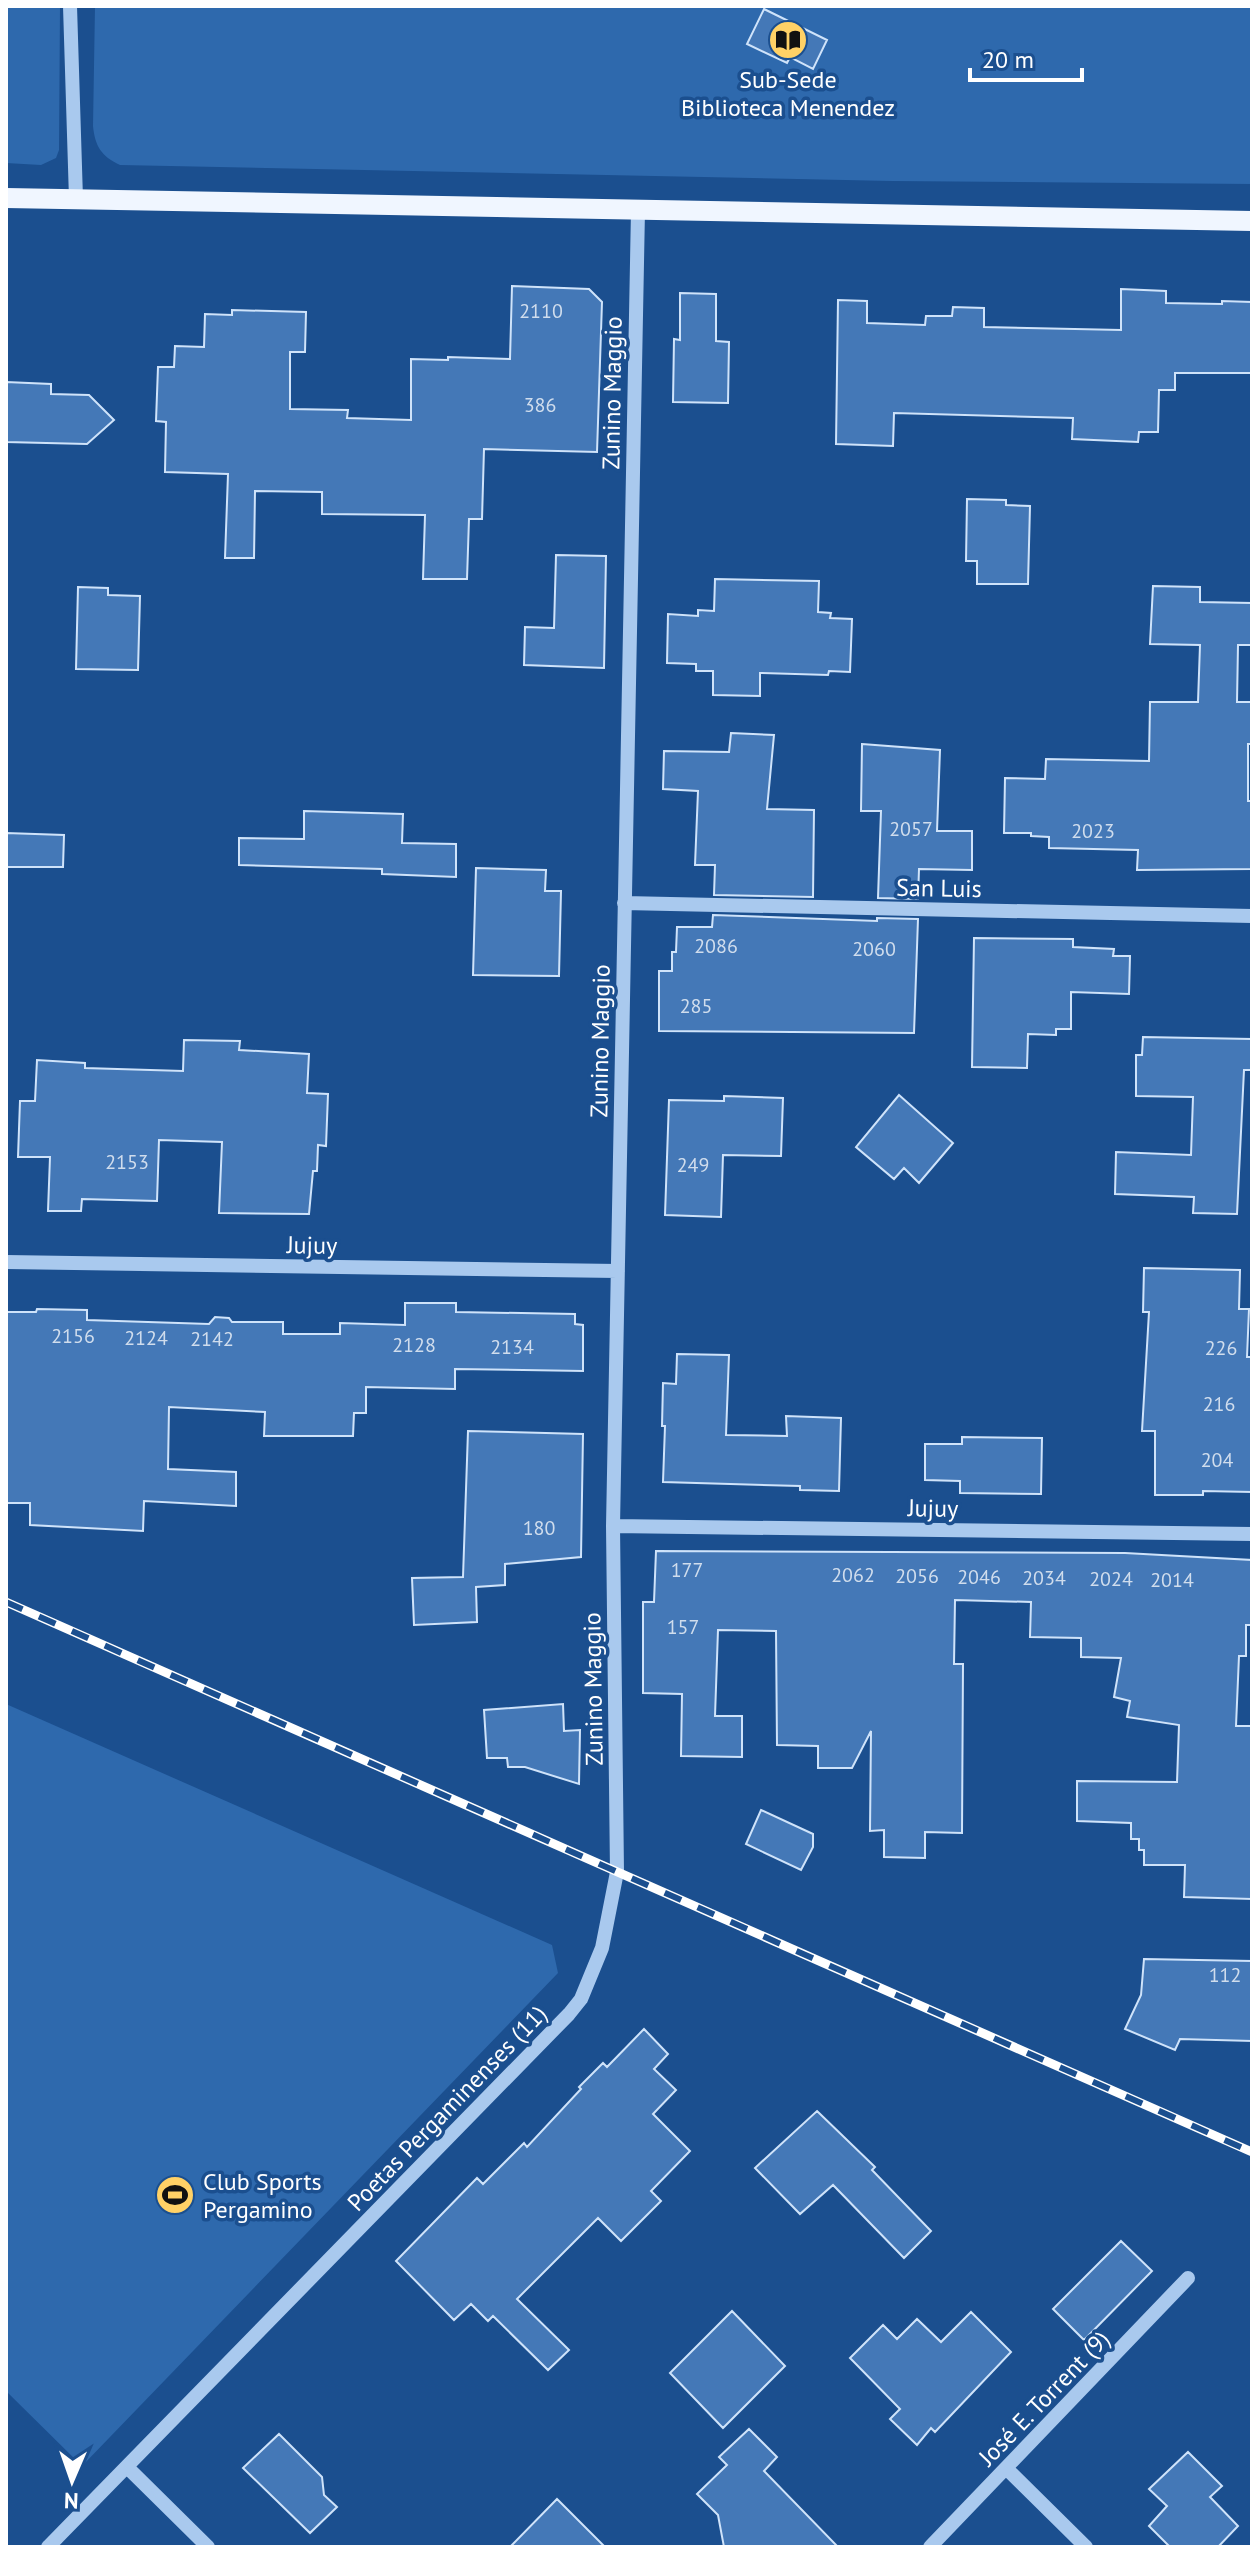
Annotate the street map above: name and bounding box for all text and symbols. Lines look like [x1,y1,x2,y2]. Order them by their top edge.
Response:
library icon: Sub-Sede Biblioteca Menendez [767,19,809,61]
scale bar [970,32,1082,82]
text: 20 m [982,44,1034,75]
place label: Sub-Sede Biblioteca Menendez [681,64,895,123]
house number: 2110 [519,298,563,324]
street label: Zunino Maggio [595,316,629,470]
house number: 386 [524,392,556,418]
house number: 2057 [889,816,933,842]
house number: 2023 [1071,818,1115,844]
street label: San Luis [896,872,982,904]
house number: 2086 [694,933,738,959]
house number: 2060 [852,936,896,962]
street label: Zunino Maggio [583,964,617,1118]
house number: 285 [680,993,712,1019]
house number: 2153 [105,1149,149,1175]
house number: 249 [677,1152,709,1178]
street label: Jujuy [286,1229,337,1261]
house number: 2156 [51,1323,95,1349]
house number: 2124 [124,1325,168,1351]
house number: 2142 [190,1326,234,1352]
house number: 2128 [392,1332,436,1358]
house number: 2134 [490,1334,534,1360]
house number: 226 [1205,1335,1237,1361]
house number: 216 [1203,1391,1235,1417]
house number: 204 [1201,1447,1233,1473]
street label: Jujuy [907,1492,958,1524]
house number: 180 [523,1515,555,1541]
house number: 177 [671,1557,703,1583]
house number: 2062 [831,1562,875,1588]
house number: 2056 [895,1563,939,1589]
house number: 2046 [957,1564,1001,1590]
house number: 2034 [1022,1565,1066,1591]
house number: 2024 [1089,1566,1133,1592]
house number: 2014 [1150,1567,1194,1593]
street label: Zunino Maggio [576,1612,610,1766]
house number: 157 [667,1614,699,1640]
house number: 112 [1209,1962,1241,1988]
street label: Poetas Pergaminenses (11) [340,1998,554,2218]
place label: Club Sports Pergamino [203,2166,322,2225]
sports icon: Club Sports Pergamino [154,2174,196,2216]
street label: José E. Torrent (9) [971,2324,1116,2473]
north arrow [32,2441,112,2521]
text: N [64,2487,79,2515]

